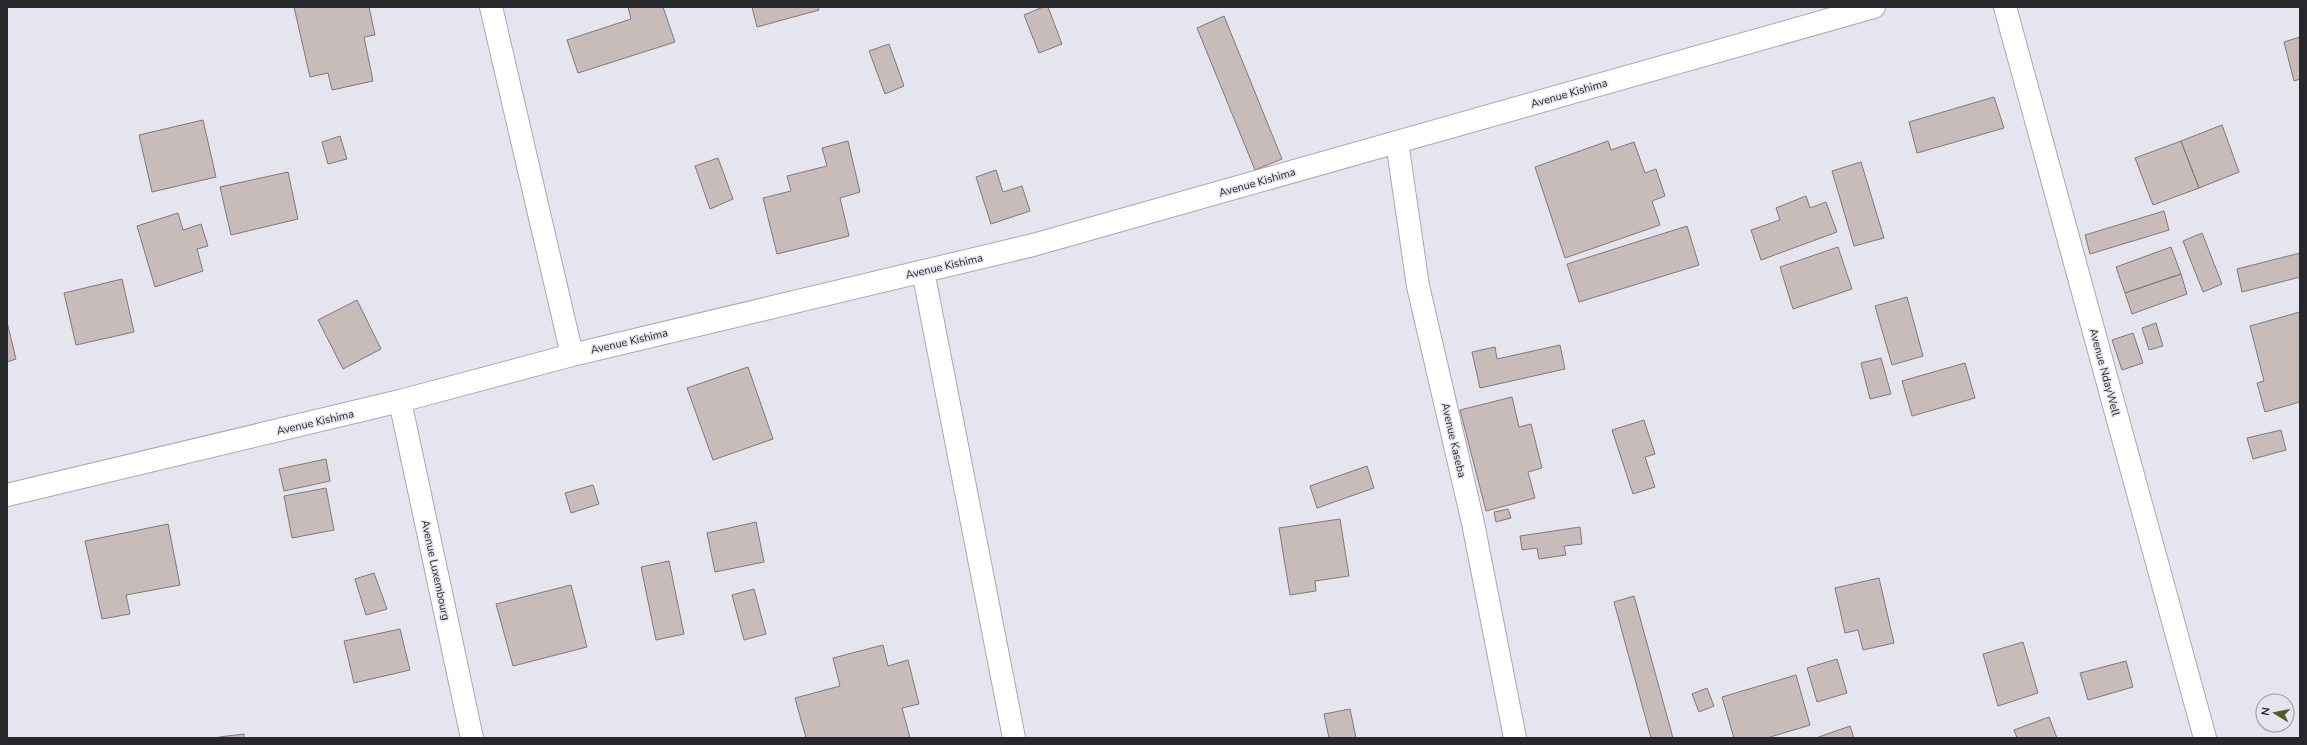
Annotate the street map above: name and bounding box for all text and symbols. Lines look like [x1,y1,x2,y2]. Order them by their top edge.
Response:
street label: Avenue Kishima [1529,75,1609,112]
street label: Avenue Kishima [1217,164,1297,201]
street label: Avenue Kishima [904,250,984,283]
street label: Avenue Kishima [589,325,669,358]
street label: Avenue NdayWell [2086,327,2124,418]
street label: Avenue Kaseba [1438,401,1469,479]
street label: Avenue Kishima [275,406,355,439]
street label: Avenue Luxembourg [418,519,453,622]
north arrow [2255,693,2295,733]
text: N [2258,706,2274,717]

